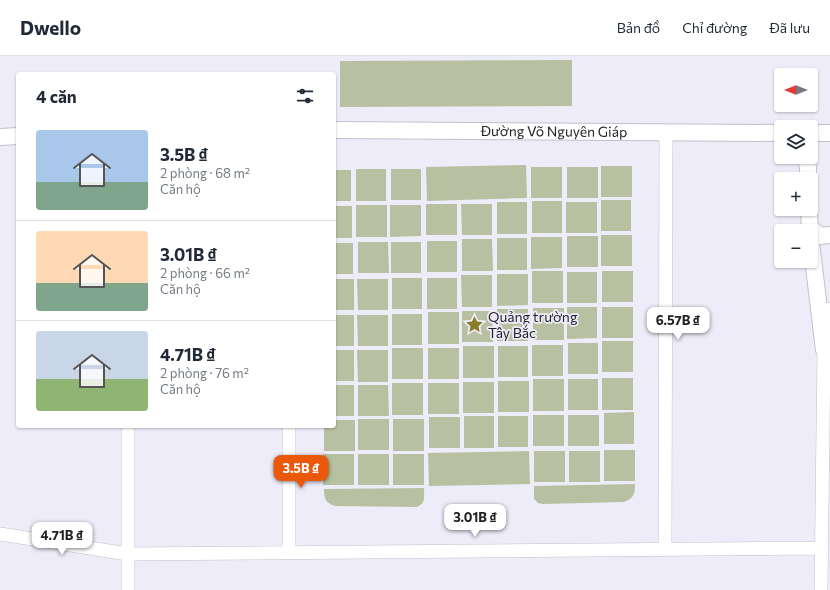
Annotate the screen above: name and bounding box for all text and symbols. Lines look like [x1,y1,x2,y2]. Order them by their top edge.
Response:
text: Dwello [20,16,81,39]
text: Bản đồ [617,19,660,36]
text: Chỉ đường [682,19,747,36]
text: Đã lưu [769,19,810,36]
north arrow [774,68,818,112]
map controls [774,68,818,268]
icon: filters [294,85,316,107]
text: 4 căn [36,86,77,107]
button: layers [774,120,818,164]
street label: Đường Võ Nguyên Giáp [480,122,627,140]
text: 3.5B ₫ [160,144,208,165]
icon: home [68,146,116,194]
text: 2 phòng · 68 m² [160,165,250,181]
button: + [774,172,818,216]
text: Căn hộ [160,181,201,197]
button: − [774,224,818,268]
text: 3.01B ₫ [160,244,217,265]
icon: home [68,247,116,295]
text: 2 phòng · 66 m² [160,265,250,281]
text: Căn hộ [160,281,201,297]
pin: 6.57B ₫ [641,307,715,341]
place label: Quảng trường Tây Bắc [488,308,578,341]
text: 6.57B ₫ [656,312,700,328]
place icon: Quảng trường Tây Bắc [465,315,485,335]
text: 4.71B ₫ [160,344,216,365]
icon: home [68,347,116,395]
text: 2 phòng · 76 m² [160,365,249,381]
text: Căn hộ [160,381,201,397]
pin: 3.5B ₫ [268,455,334,489]
text: 3.5B ₫ [283,460,319,476]
pin: 3.01B ₫ [438,504,512,538]
text: 3.01B ₫ [453,509,497,525]
pin: 4.71B ₫ [25,522,99,556]
text: 4.71B ₫ [41,527,83,543]

